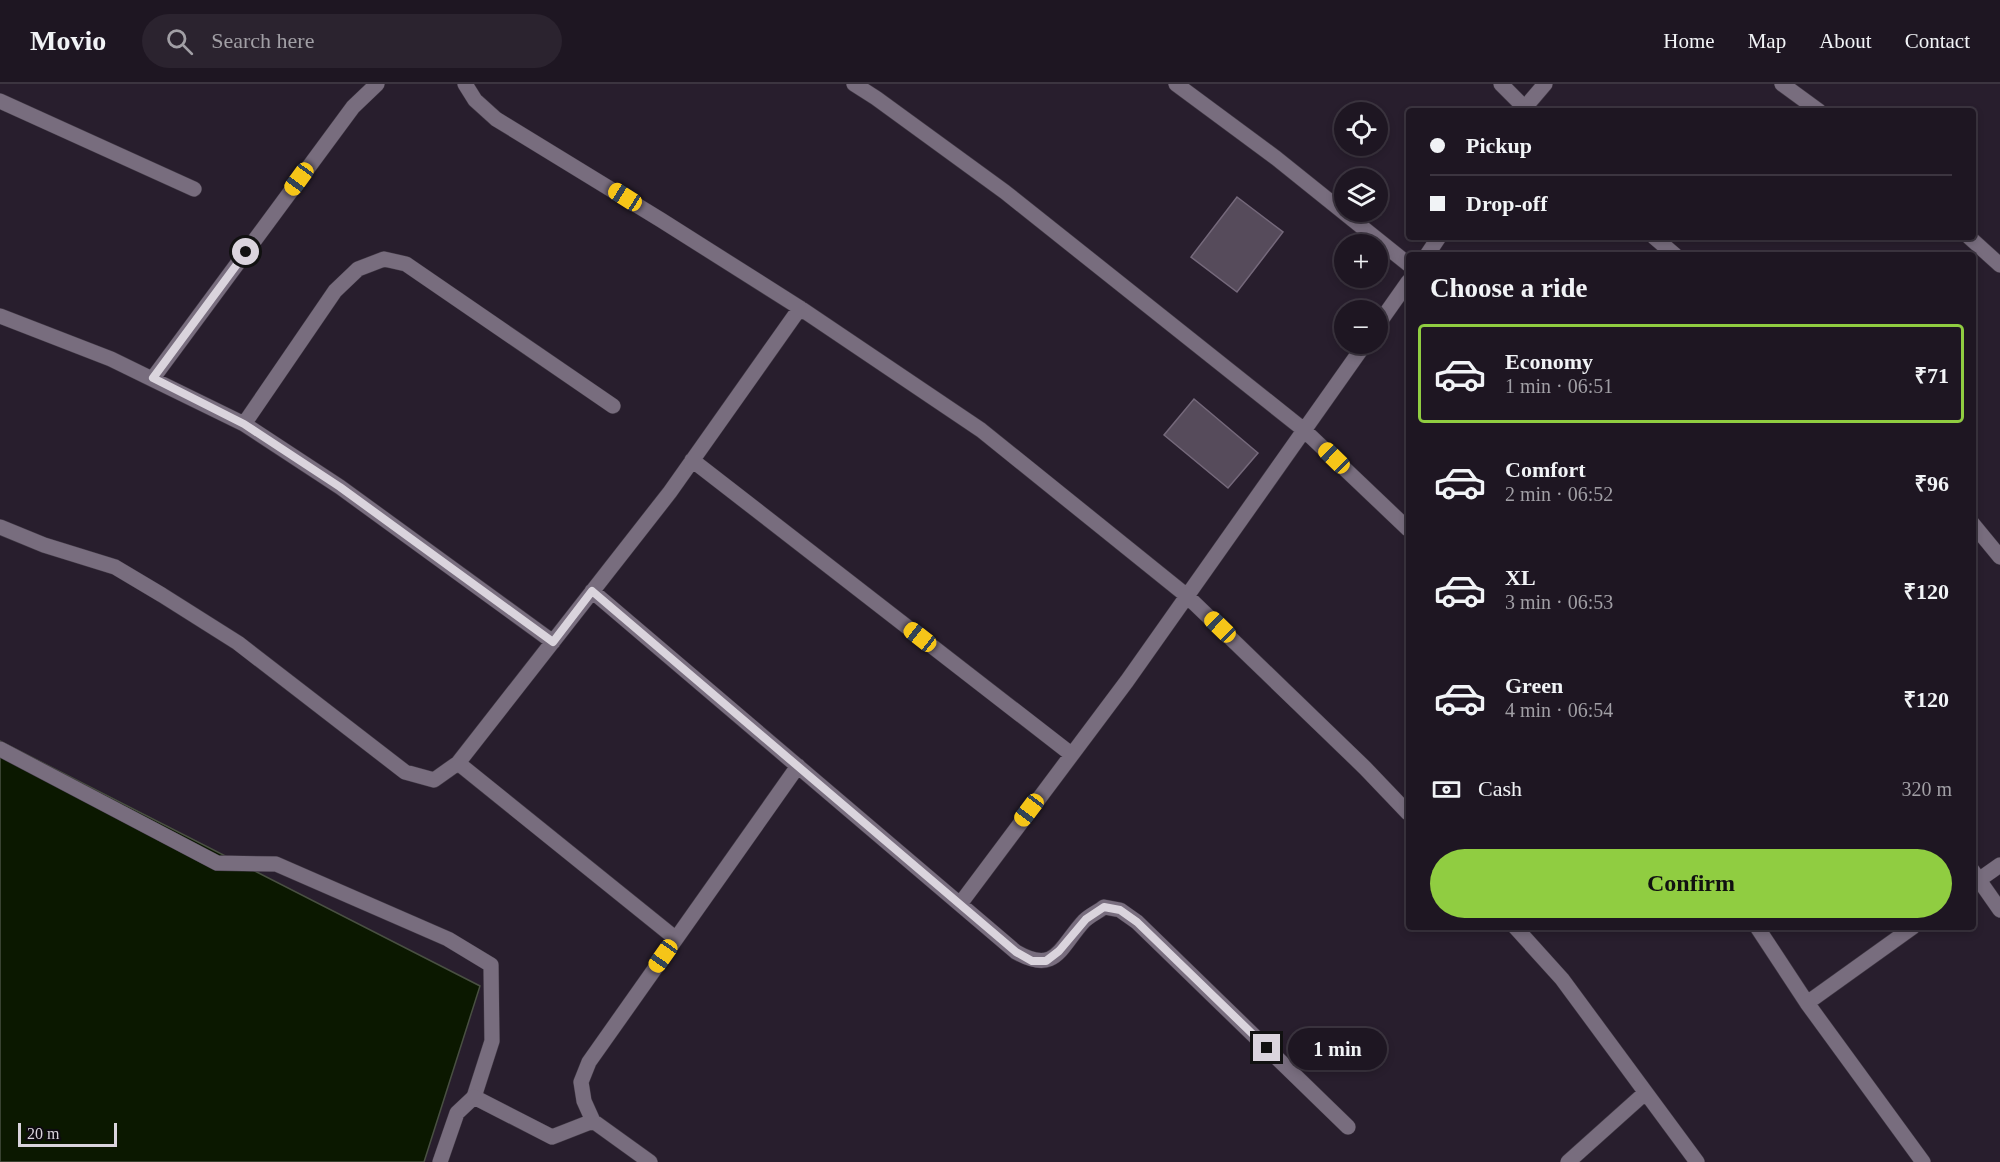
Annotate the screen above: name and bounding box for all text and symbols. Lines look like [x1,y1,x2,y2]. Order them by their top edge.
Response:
search box [142,14,562,68]
text: Movio [30,25,106,56]
icon: search [163,25,196,58]
text: Search here [211,28,314,53]
text: Home [1663,29,1715,53]
text: Map [1748,29,1786,53]
text: About [1819,29,1872,53]
text: Contact [1905,29,1970,53]
map controls [1334,102,1388,354]
button: locate [1334,102,1388,156]
text: Pickup [1466,133,1532,158]
car [281,159,317,199]
button: layers [1334,168,1388,222]
car [605,180,645,214]
text: Drop-off [1466,191,1547,216]
button: + [1334,234,1388,288]
route start [232,238,259,265]
text: Choose a ride [1430,273,1588,303]
button: − [1334,300,1388,354]
icon: car [1433,347,1487,401]
text: Economy [1505,349,1593,374]
text: ₹71 [1914,363,1949,388]
text: 1 min · 06:51 [1505,375,1613,397]
car [1315,439,1353,477]
icon: car [1433,455,1487,509]
text: Comfort [1505,457,1586,482]
text: ₹96 [1914,471,1949,496]
text: 2 min · 06:52 [1505,483,1613,505]
icon: car [1433,563,1487,617]
text: XL [1505,565,1536,590]
text: ₹120 [1903,579,1949,604]
text: 3 min · 06:53 [1505,591,1613,613]
car [1201,608,1239,646]
car [900,619,940,655]
icon: car [1433,671,1487,725]
text: Green [1505,673,1563,698]
text: ₹120 [1903,687,1949,712]
text: 4 min · 06:54 [1505,699,1613,721]
icon: cash [1430,773,1463,806]
text: Cash [1478,776,1522,801]
text: 320 m [1901,778,1952,800]
car [1011,790,1047,830]
button: Confirm [1430,849,1952,918]
car [645,936,681,976]
callout: 1 min [1288,1027,1387,1069]
route end [1253,1034,1280,1061]
text: 1 min [1313,1038,1362,1060]
scale bar [18,1120,117,1148]
text: 20 m [27,1125,59,1142]

